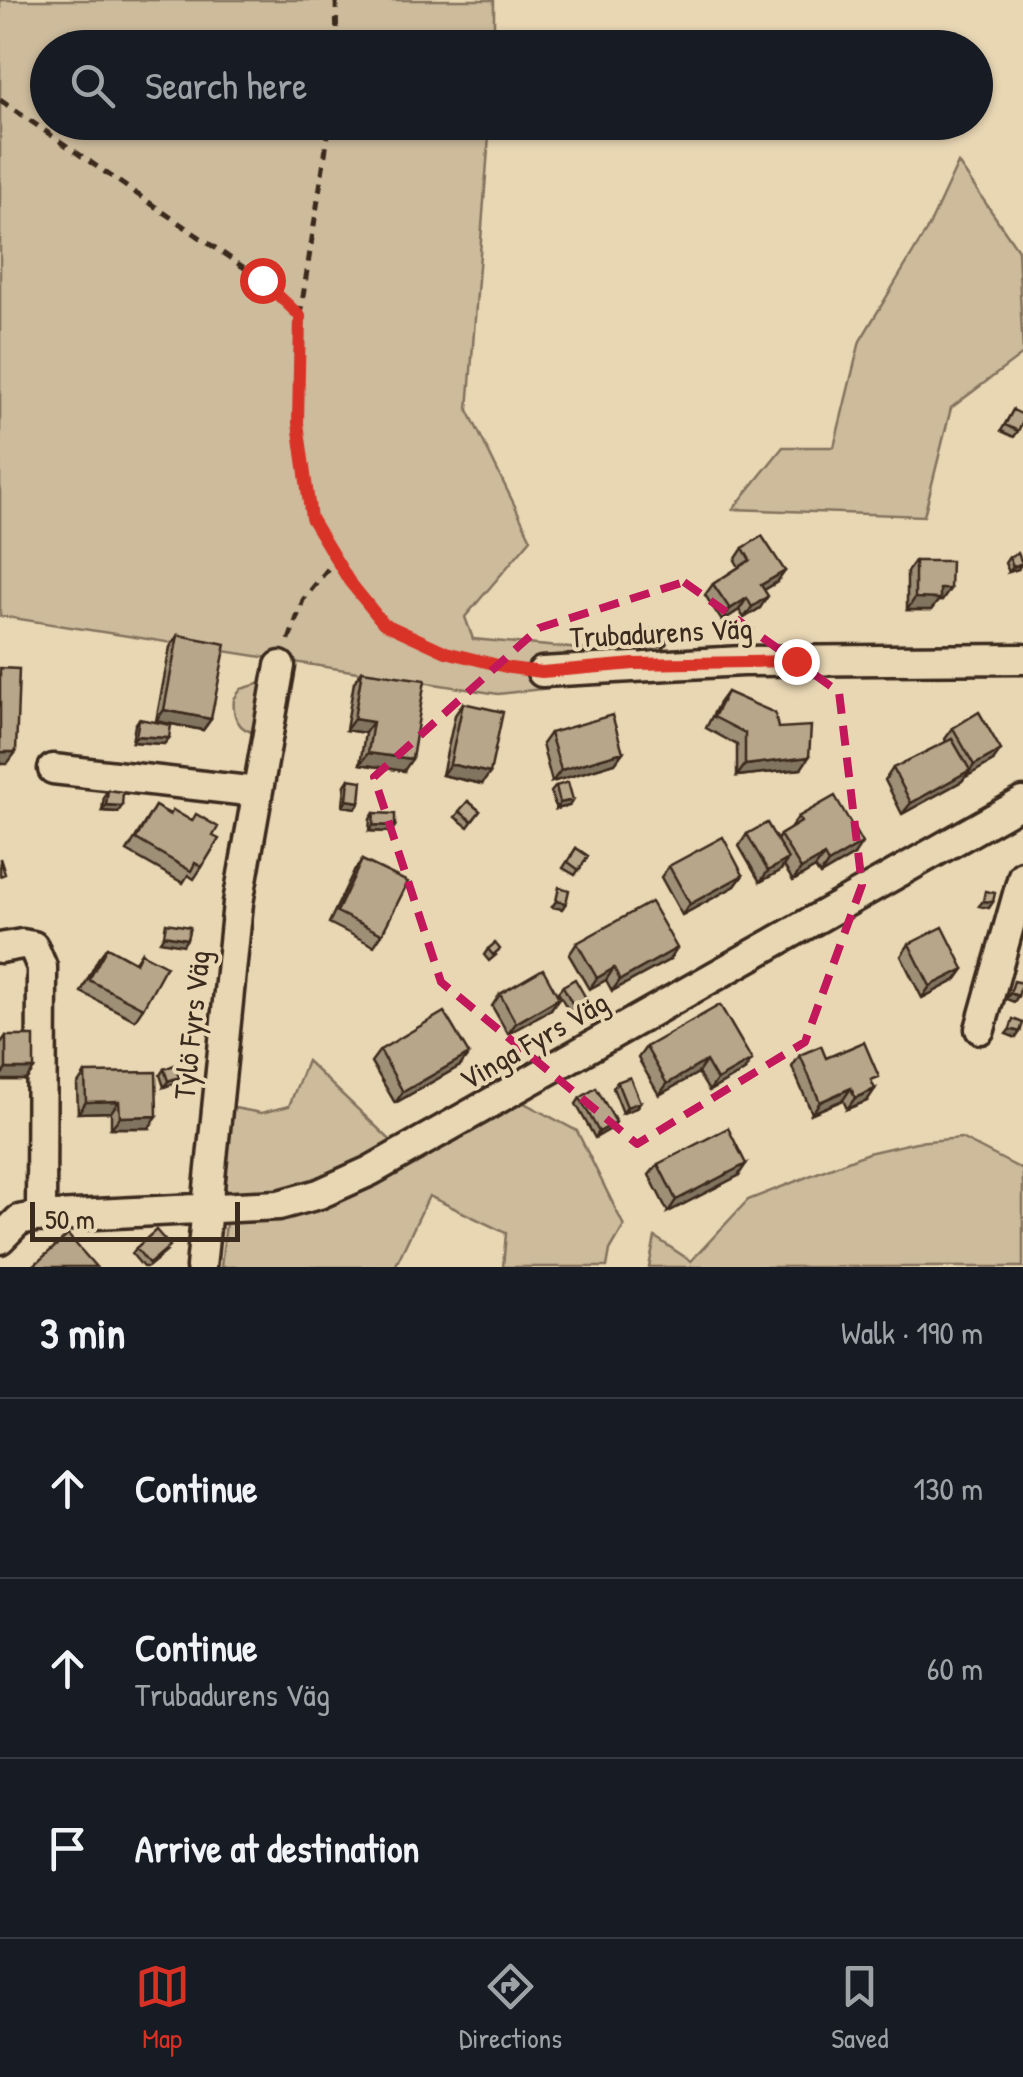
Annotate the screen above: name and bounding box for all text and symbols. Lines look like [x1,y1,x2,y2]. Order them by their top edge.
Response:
search box [30,30,993,140]
icon: search [65,58,120,113]
text: Search here [145,59,307,111]
route start [240,258,286,304]
street label: Trubadurens Väg [569,607,753,657]
route end [774,639,820,685]
street label: Tylö Fyrs Väg [163,948,219,1101]
street label: Vinga Fyrs Väg [452,982,615,1099]
scale bar [30,1197,240,1242]
text: 50 m [45,1200,95,1238]
text: 3 min [40,1304,125,1361]
text: Walk · 190 m [841,1311,983,1354]
icon: ahead [40,1461,95,1516]
text: Continue [135,1462,257,1514]
text: 130 m [914,1467,983,1510]
text: Continue [135,1621,257,1673]
icon: ahead [40,1641,95,1696]
text: 60 m [927,1647,983,1690]
text: Trubadurens Väg [135,1673,330,1716]
icon: arrive [40,1821,95,1876]
text: Arrive at destination [135,1822,419,1874]
tab: Map [135,1959,190,2057]
tab: Directions [459,1959,562,2057]
tab: Saved [831,1959,888,2057]

